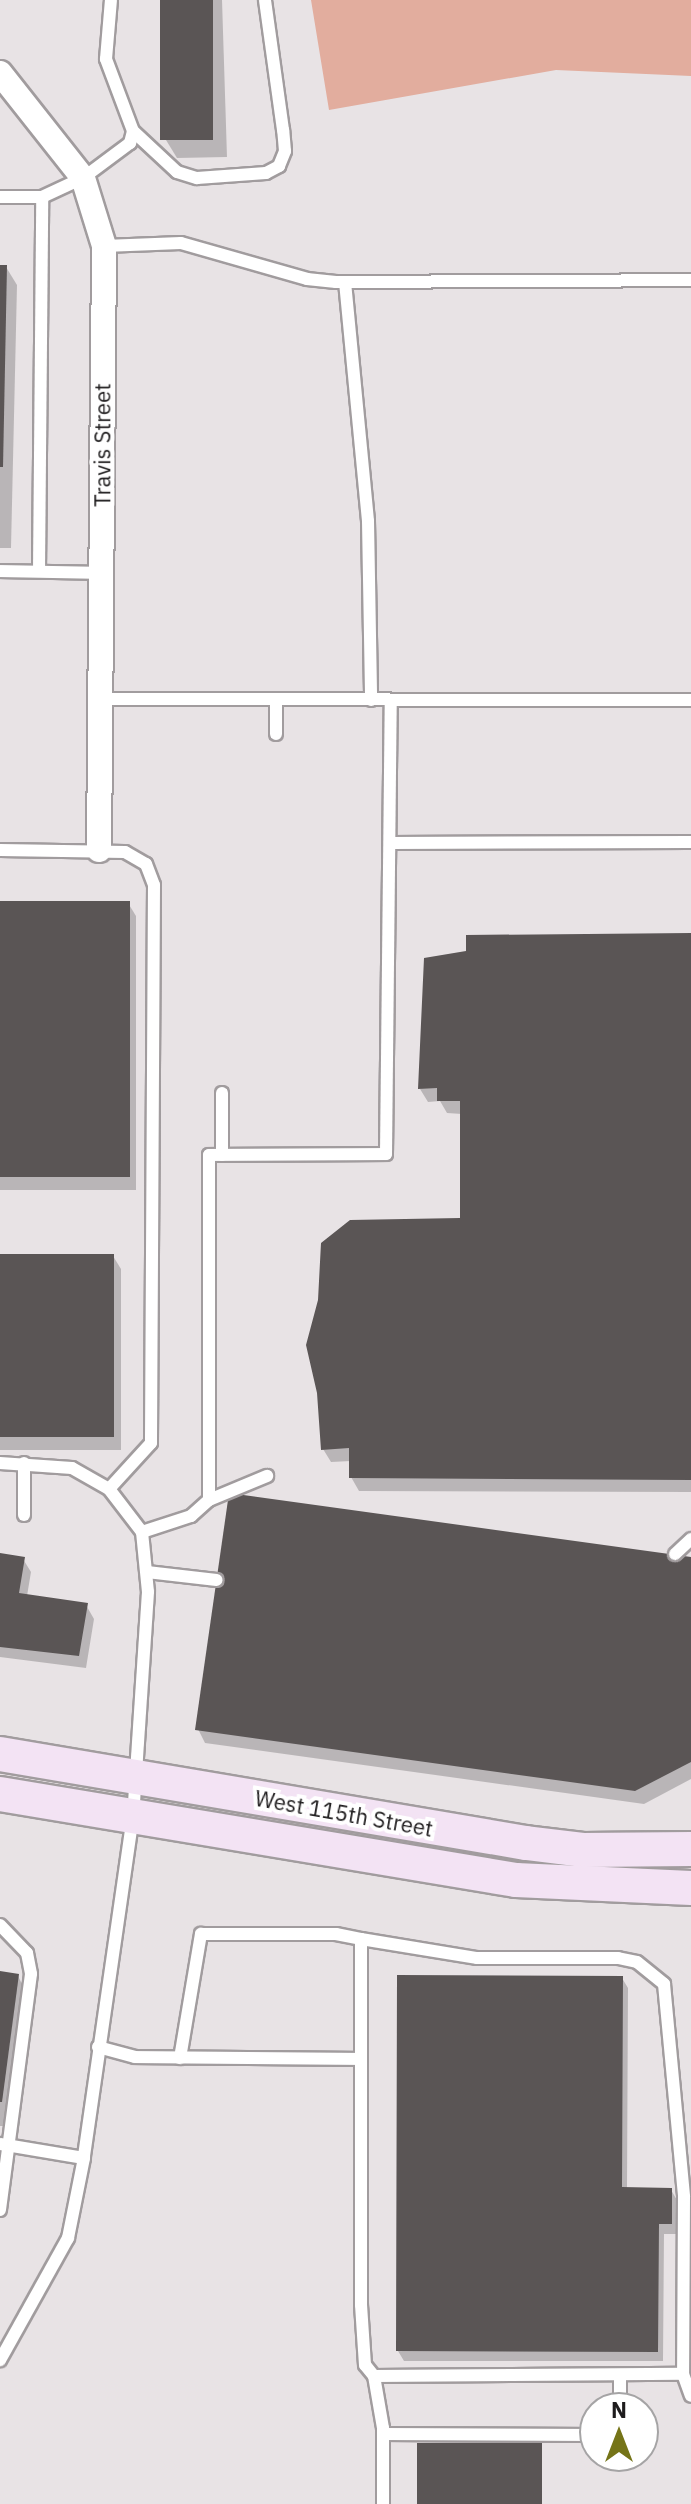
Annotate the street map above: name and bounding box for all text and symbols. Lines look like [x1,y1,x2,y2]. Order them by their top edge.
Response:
street label: Travis Street [89,383,115,507]
street label: West 115th Street [253,1784,435,1842]
north arrow [579,2392,659,2472]
text: N [611,2395,627,2424]

